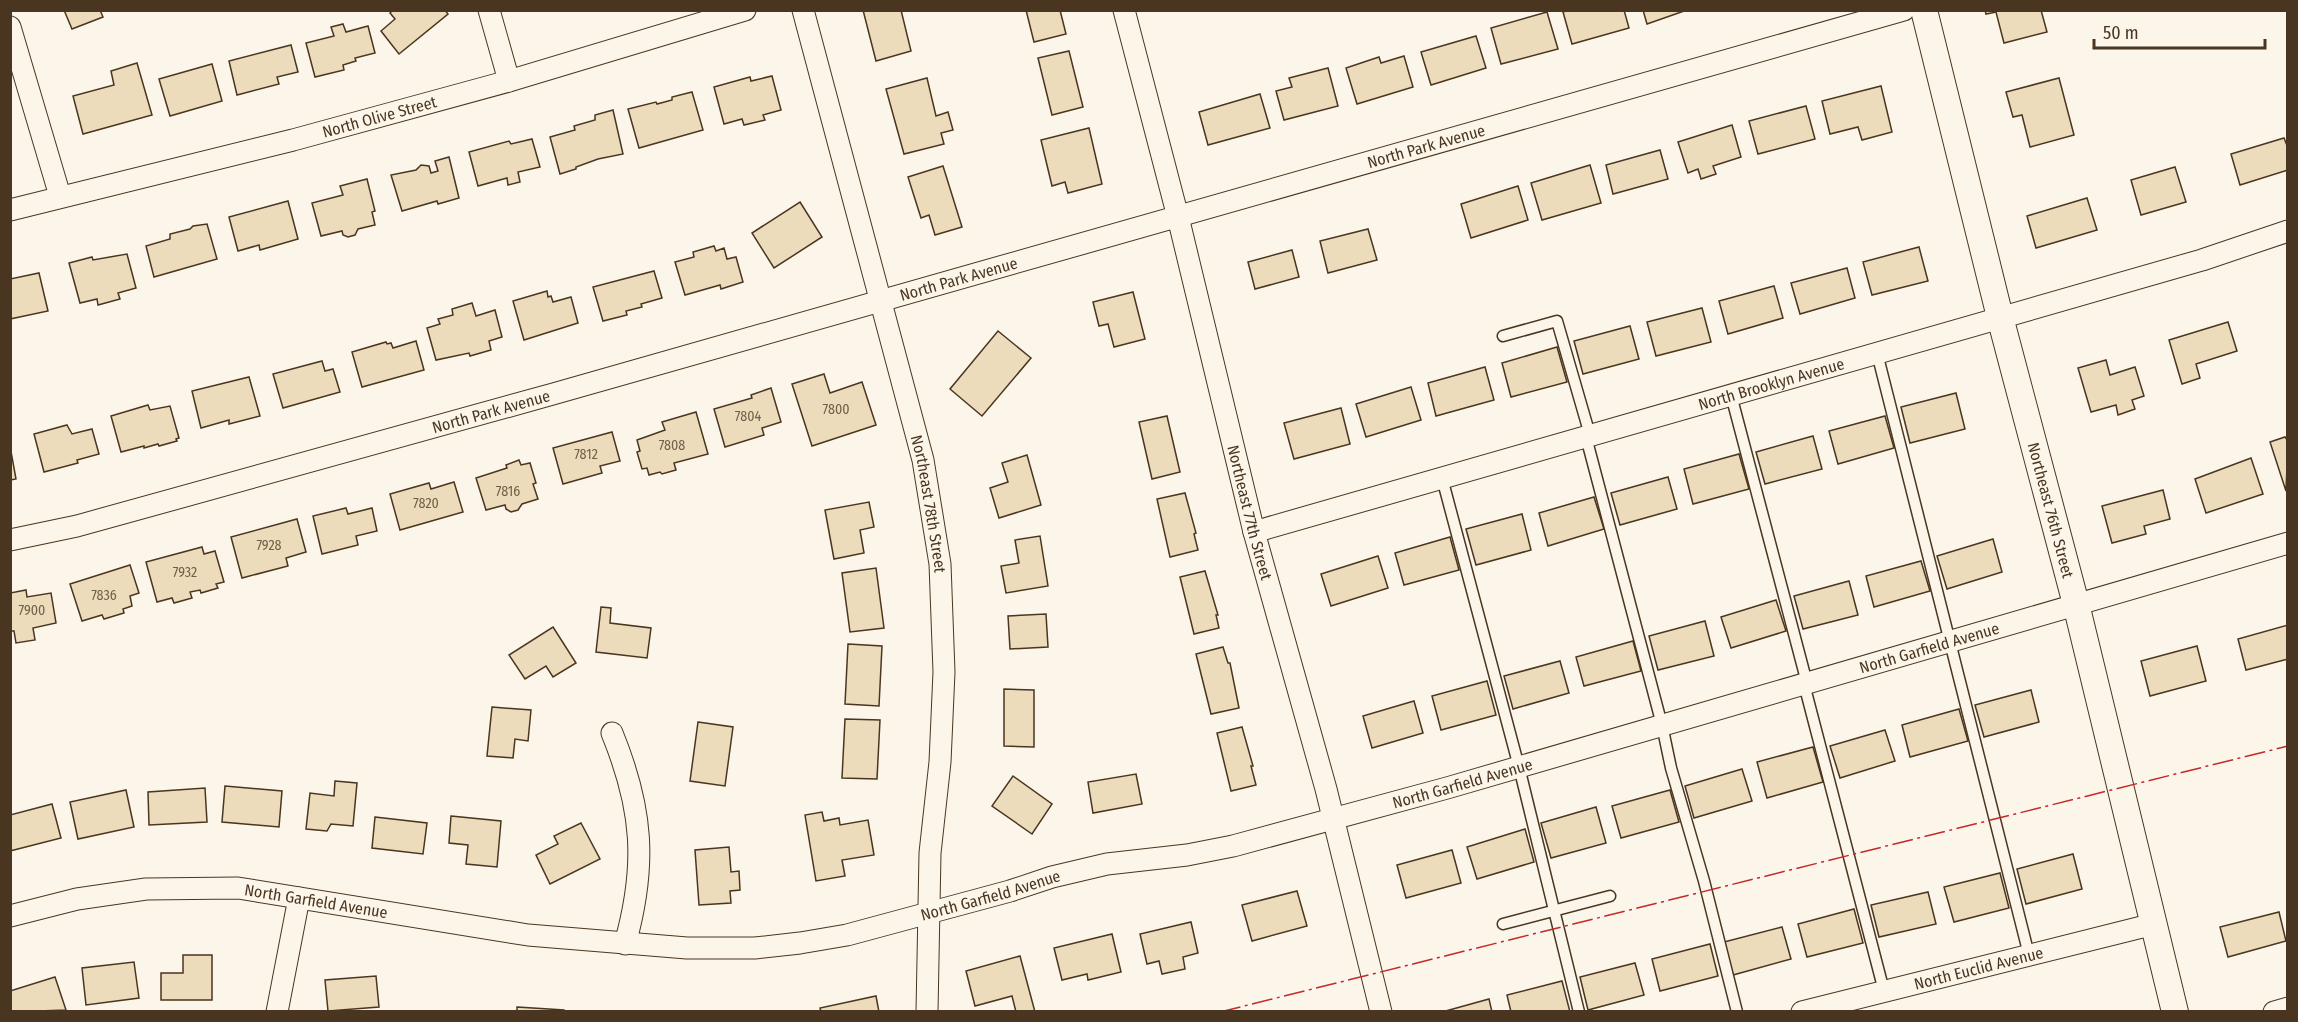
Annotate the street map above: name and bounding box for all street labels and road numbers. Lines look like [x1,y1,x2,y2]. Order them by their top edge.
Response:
street label: North Olive Street [320,92,439,141]
street label: North Park Avenue [1365,120,1487,172]
street label: North Park Avenue [897,253,1020,304]
street label: North Brooklyn Avenue [1696,354,1846,414]
street label: North Park Avenue [430,386,552,437]
street label: Northeast 78th Street [907,433,950,574]
street label: Northeast 76th Street [2024,440,2078,581]
street label: Northeast 77th Street [1224,443,1277,583]
street label: North Garfield Avenue [1857,618,2001,677]
street label: North Garfield Avenue [1390,754,1535,812]
street label: North Garfield Avenue [918,866,1062,924]
street label: North Garfield Avenue [243,880,389,922]
street label: North Euclid Avenue [1912,943,2045,993]

